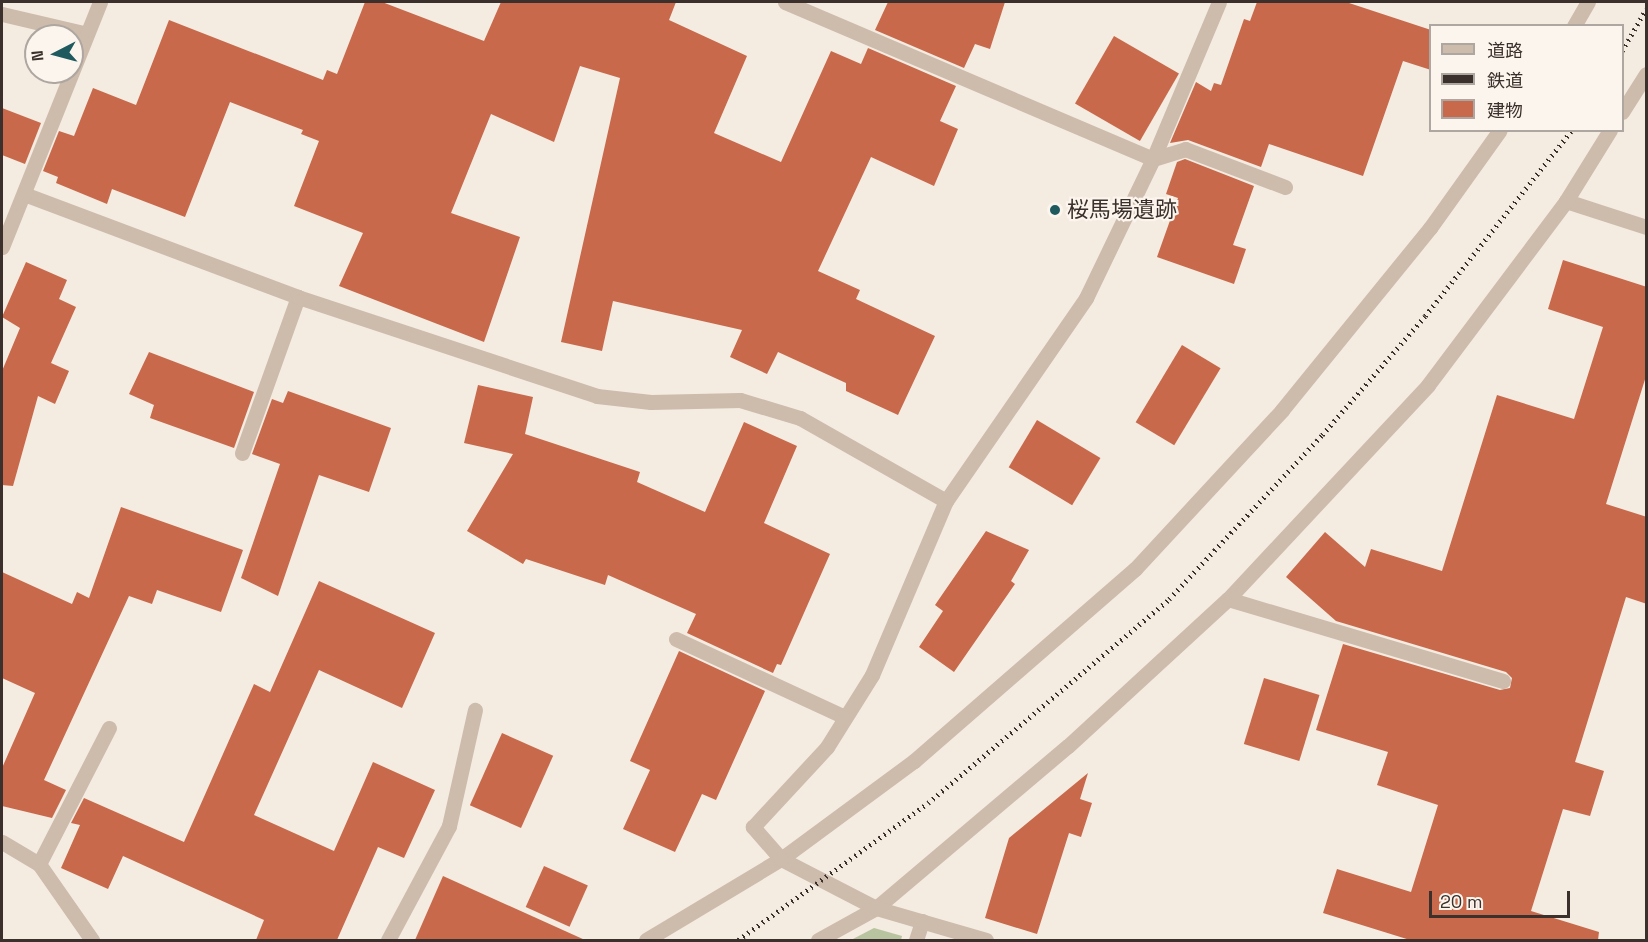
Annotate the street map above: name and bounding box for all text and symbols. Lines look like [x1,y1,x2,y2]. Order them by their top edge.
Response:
north arrow [24,24,84,84]
legend [1429,24,1624,132]
text: 道路 [1487,39,1523,62]
text: N [27,49,49,62]
text: 鉄道 [1487,69,1523,92]
text: 建物 [1487,99,1523,122]
place label: 桜馬場遺跡 [1067,197,1177,223]
marker: 桜馬場遺跡 [1048,203,1062,217]
scale bar [1432,879,1573,917]
text: 20 m [1440,890,1483,913]

